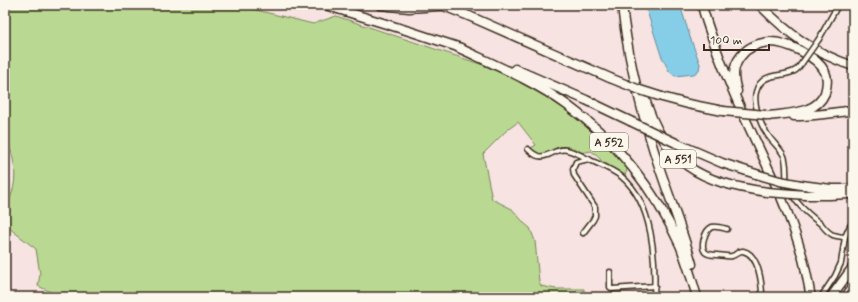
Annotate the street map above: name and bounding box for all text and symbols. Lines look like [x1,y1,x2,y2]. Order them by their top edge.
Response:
scale bar [704,26,769,52]
text: 100 m [710,33,742,49]
road number: A 552 [590,133,628,151]
road number: A 551 [660,150,696,168]

